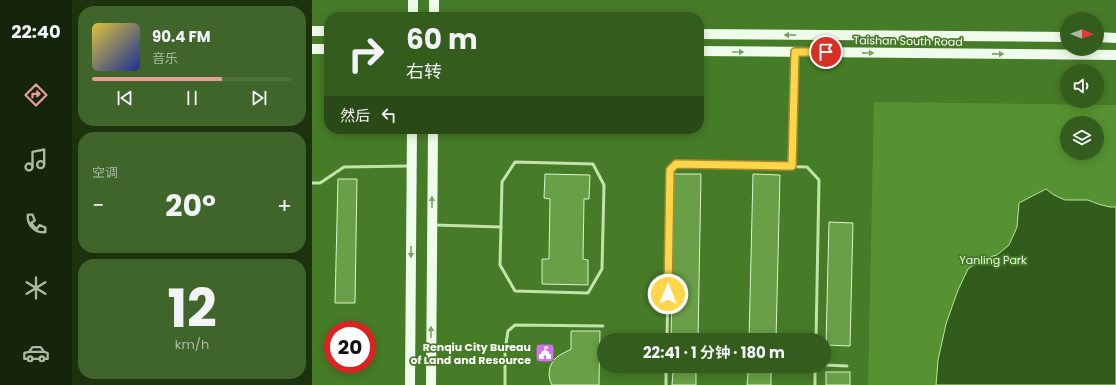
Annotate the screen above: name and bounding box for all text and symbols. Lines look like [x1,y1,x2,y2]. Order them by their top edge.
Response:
north arrow [1060,12,1104,56]
map controls [1060,12,1104,160]
text: 22:40 [11,19,61,44]
text: 60 m [406,20,478,59]
text: 90.4 FM [152,26,211,47]
icon: right [340,28,392,80]
one-way arrow [783,32,796,38]
street label: Taishan South Road [853,32,963,50]
pin [809,35,843,69]
icon: arrive [815,41,837,63]
text: 音乐 [152,49,178,68]
one-way arrow [732,49,745,55]
one-way arrow [862,50,875,56]
one-way arrow [992,51,1005,57]
text: 右转 [406,59,442,84]
button: sound [1060,64,1104,108]
icon: directions [22,81,50,109]
icon: previous [114,87,136,109]
icon: pause [181,87,203,109]
icon: next [248,87,270,109]
icon: left [378,104,400,126]
text: 然后 [340,105,370,126]
button: layers [1060,116,1104,160]
icon: music [22,146,50,174]
text: 空调 [92,163,118,182]
text: 20° [165,184,216,227]
text: − [92,190,104,221]
text: + [277,190,292,221]
one-way arrow [429,195,435,208]
icon: phone [22,210,50,238]
one-way arrow [408,246,414,259]
park label: Yanling Park [959,252,1027,268]
text: 12 [167,272,217,345]
position arrow [647,273,689,315]
icon: climate [22,274,50,302]
speed limit sign: 20 [324,321,376,373]
one-way arrow [428,325,434,338]
text: km/h [175,335,209,354]
icon: car [22,339,50,367]
place label: Renqiu City Bureau of Land and Resource [410,339,531,368]
public building icon: Renqiu City Bureau of Land and Resource [534,342,556,364]
text: 22:41 · 1 分钟 · 180 m [643,342,785,363]

